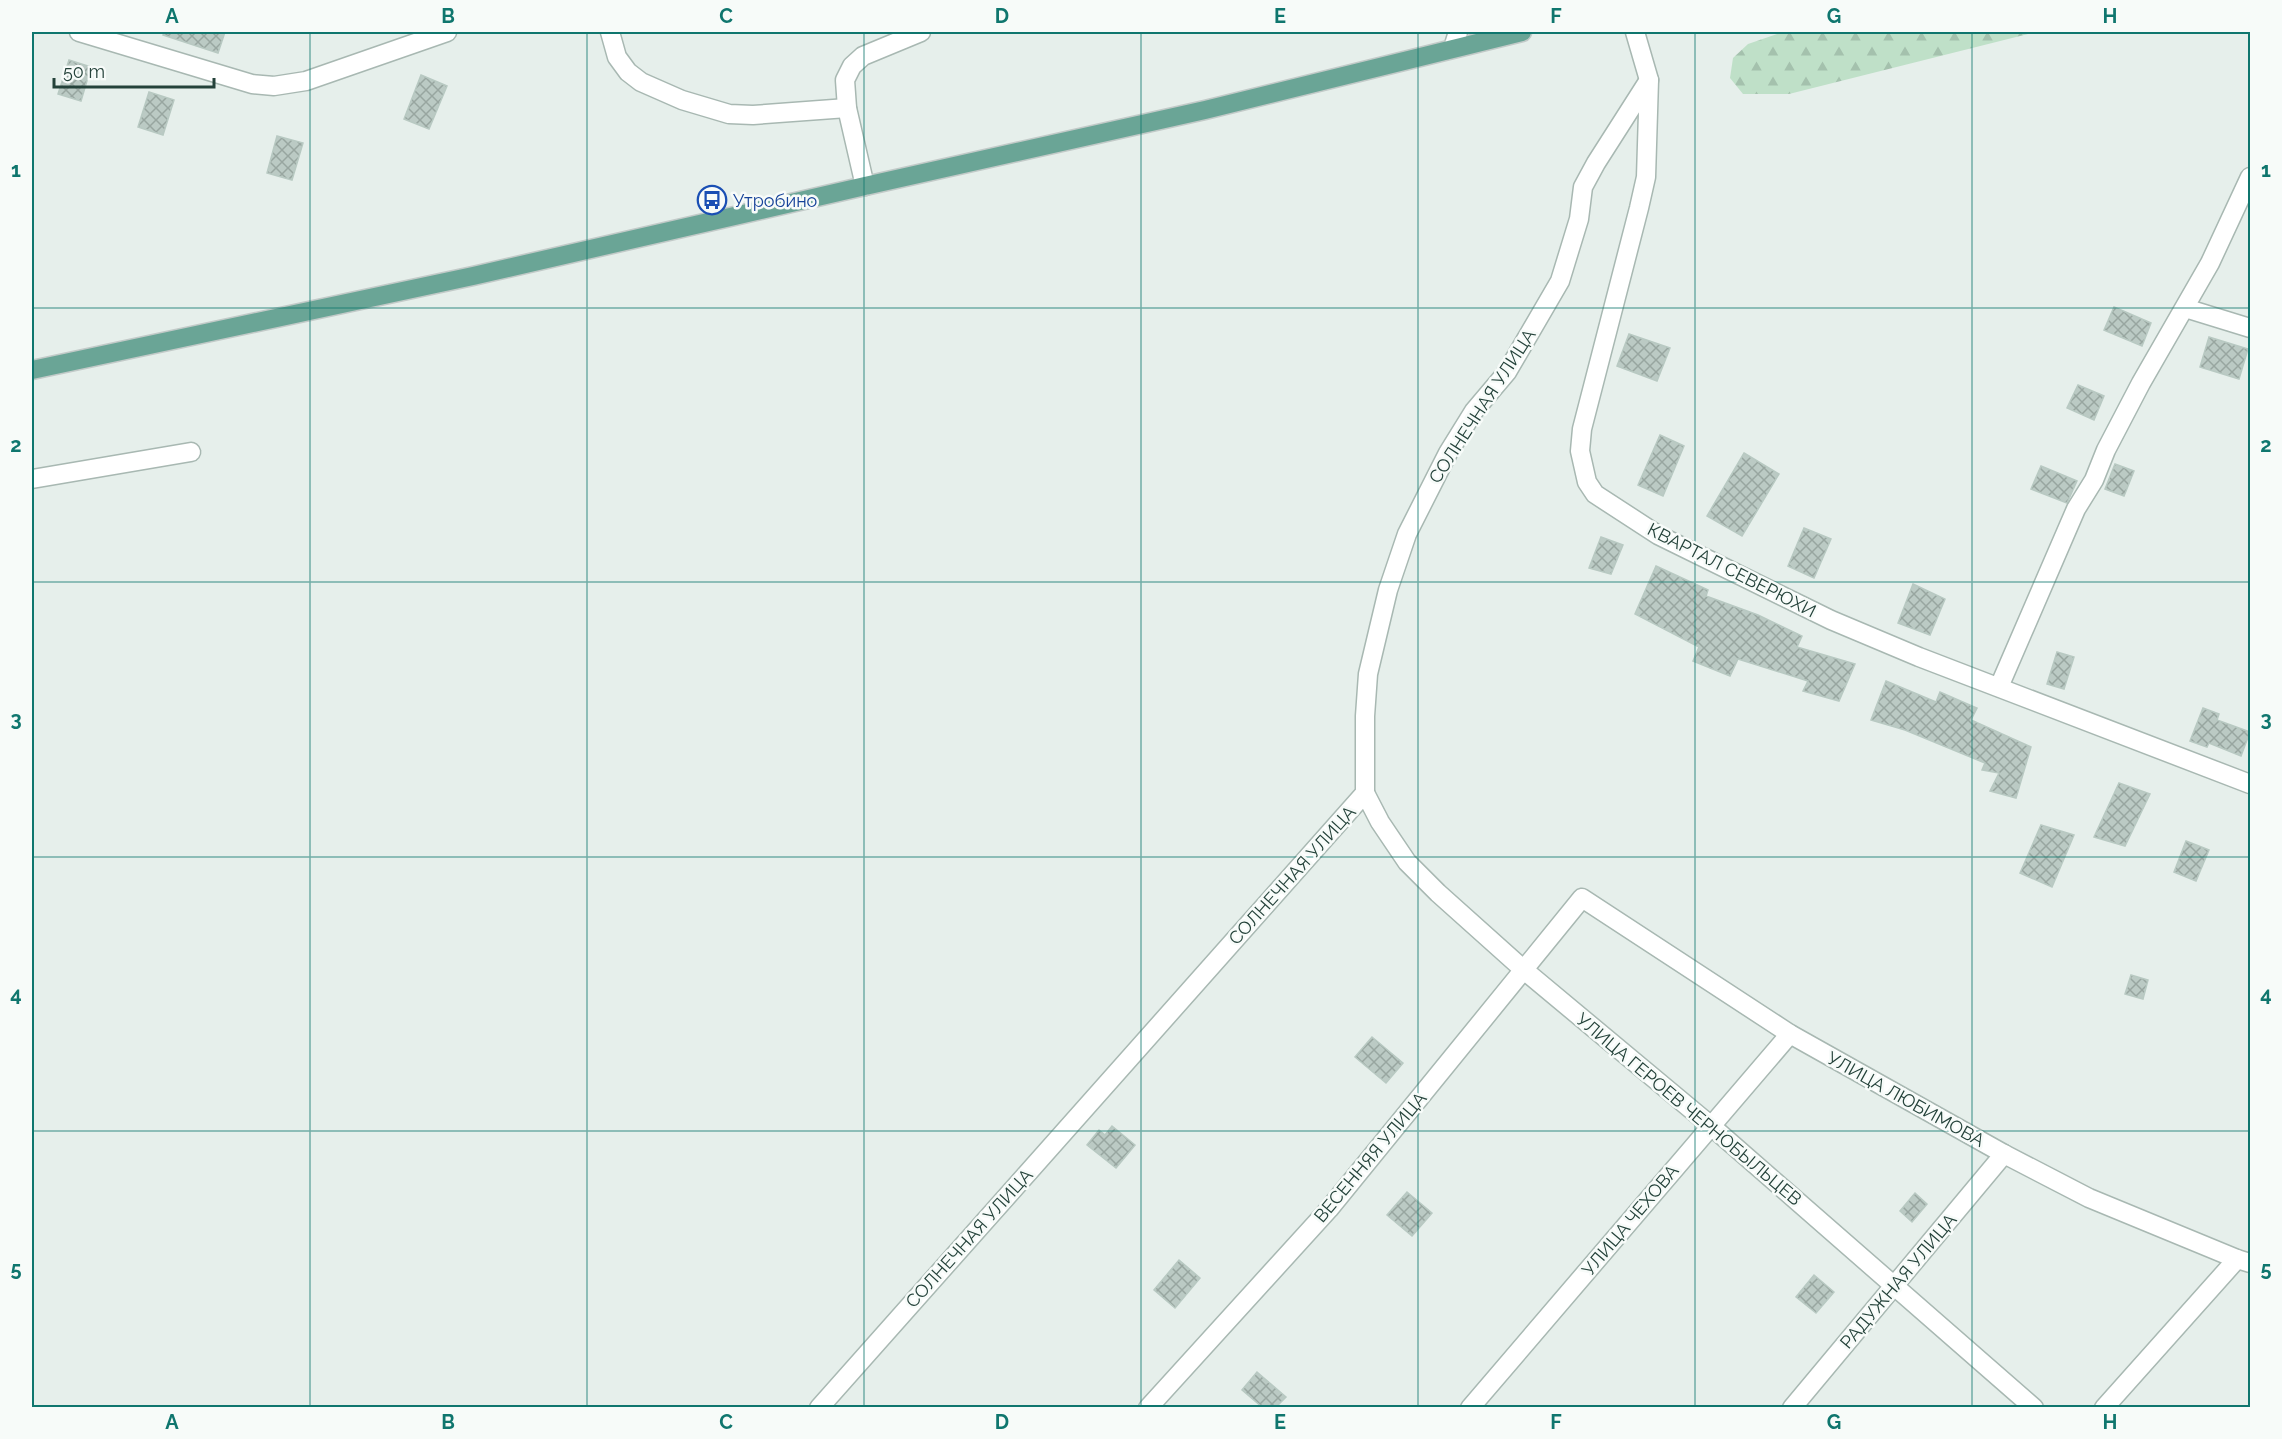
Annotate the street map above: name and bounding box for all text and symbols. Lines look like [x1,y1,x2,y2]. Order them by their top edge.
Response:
text: A [165,4,179,28]
text: B [441,4,455,28]
text: C [719,4,733,28]
text: D [995,4,1009,28]
text: E [1274,4,1286,28]
text: F [1550,4,1562,28]
text: G [1827,4,1841,28]
text: H [2103,4,2117,28]
scale bar [54,51,214,89]
text: 50 m [63,61,105,82]
text: 1 [11,158,21,182]
text: 1 [2261,158,2271,182]
bus stop icon: Утробино [696,184,728,216]
place label: Утробино [733,190,818,211]
street label: СОЛНЕЧНАЯ УЛИЦА [1424,325,1540,487]
text: 2 [10,433,22,457]
text: 2 [2260,433,2272,457]
street label: КВАРТАЛ СЕВЕРЮХИ [1644,518,1820,622]
text: 3 [10,707,22,731]
text: 3 [2260,707,2272,731]
street label: СОЛНЕЧНАЯ УЛИЦА [1224,801,1360,949]
text: 4 [10,982,22,1006]
text: 4 [2260,982,2272,1006]
street label: УЛИЦА ГЕРОЕВ ЧЕРНОБЫЛЬЦЕВ [1572,1009,1806,1209]
street label: УЛИЦА ЛЮБИМОВА [1824,1047,1988,1151]
street label: ВЕСЕННЯЯ УЛИЦА [1309,1088,1431,1226]
street label: УЛИЦА ЧЕХОВА [1577,1160,1683,1280]
street label: СОЛНЕЧНАЯ УЛИЦА [901,1164,1037,1312]
street label: РАДУЖНАЯ УЛИЦА [1835,1209,1961,1353]
text: 5 [10,1257,22,1281]
text: 5 [2260,1257,2272,1281]
text: A [165,1410,179,1434]
text: B [441,1410,455,1434]
text: C [719,1410,733,1434]
text: D [995,1410,1009,1434]
text: E [1274,1410,1286,1434]
text: F [1550,1410,1562,1434]
text: G [1827,1410,1841,1434]
text: H [2103,1410,2117,1434]

